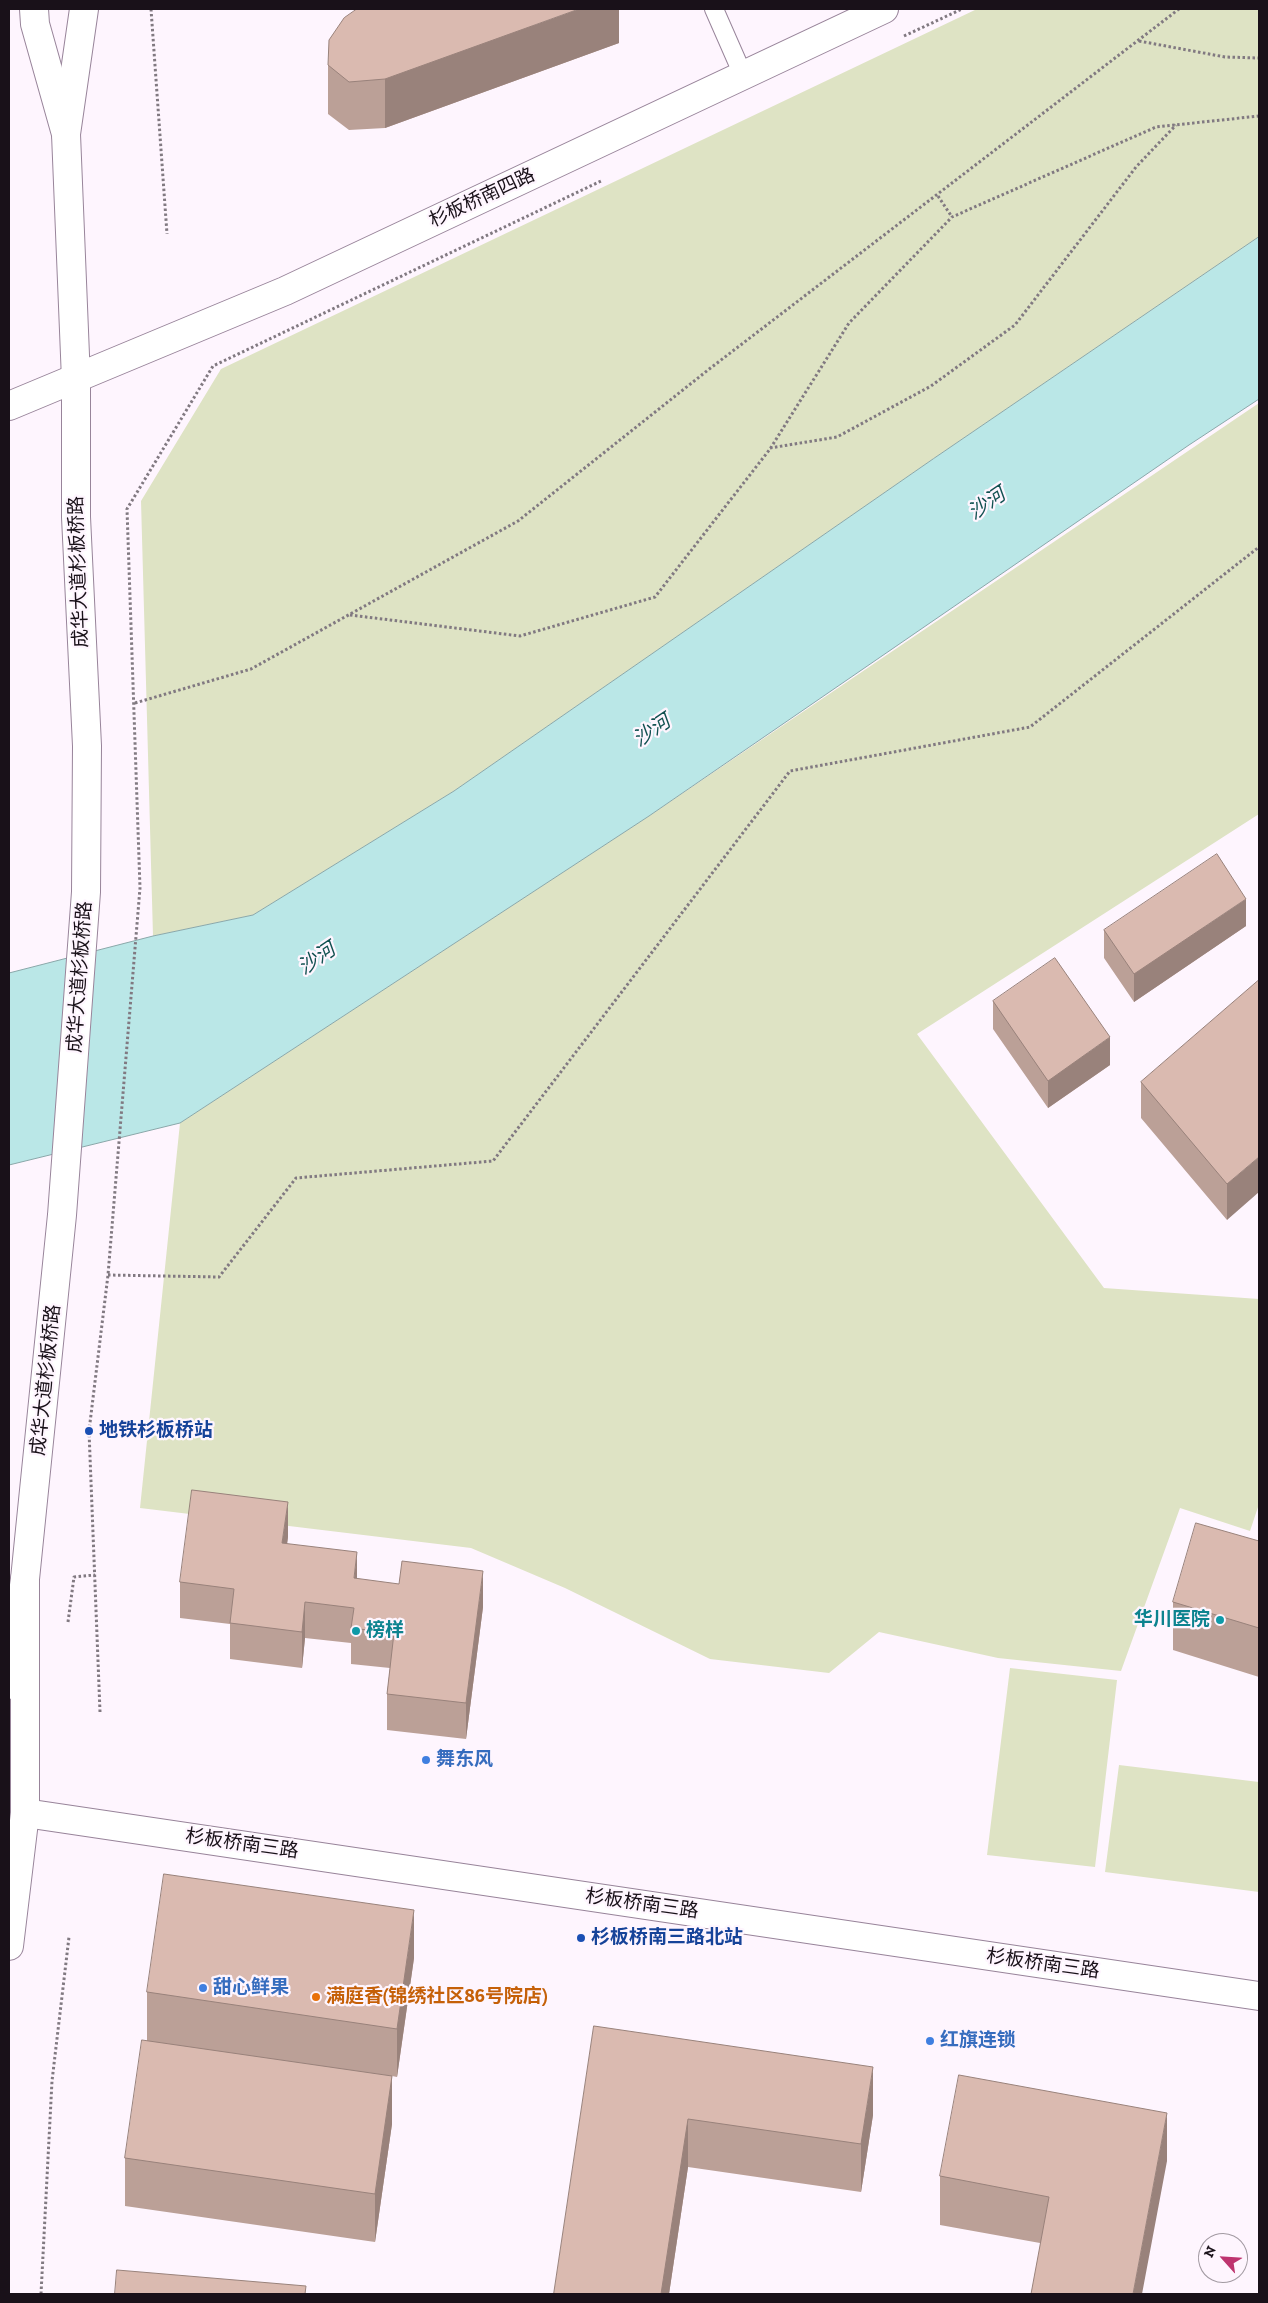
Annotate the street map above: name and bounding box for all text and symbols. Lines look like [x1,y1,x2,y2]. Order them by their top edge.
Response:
street label: 杉板桥南四路 [426,164,538,232]
water label: 沙河 [964,483,1010,525]
street label: 成华大道杉板桥路 [65,496,93,648]
water label: 沙河 [629,710,675,752]
street label: 成华大道杉板桥路 [63,900,97,1054]
water label: 沙河 [294,938,340,980]
street label: 成华大道杉板桥路 [27,1303,65,1457]
place label: 地铁杉板桥站 [99,1420,213,1442]
marker: 地铁杉板桥站 [83,1425,95,1437]
place label: 华川医院 [1134,1609,1210,1631]
marker: 华川医院 [1214,1614,1226,1626]
place label: 榜样 [366,1620,404,1642]
marker: 榜样 [350,1625,362,1637]
place label: 舞东风 [436,1749,493,1771]
marker: 舞东风 [420,1754,432,1766]
street label: 杉板桥南三路 [184,1825,300,1863]
street label: 杉板桥南三路 [584,1885,700,1923]
place label: 杉板桥南三路北站 [591,1927,743,1949]
marker: 杉板桥南三路北站 [575,1932,587,1944]
street label: 杉板桥南三路 [985,1945,1101,1983]
place label: 甜心鲜果 [213,1977,289,1999]
marker: 甜心鲜果 [197,1982,209,1994]
place label: 满庭香(锦绣社区86号院店) [326,1986,547,2008]
marker: 满庭香(锦绣社区86号院店) [310,1991,322,2003]
place label: 红旗连锁 [940,2030,1016,2052]
marker: 红旗连锁 [924,2035,936,2047]
north arrow [1198,2233,1248,2283]
text: N [1200,2243,1220,2260]

